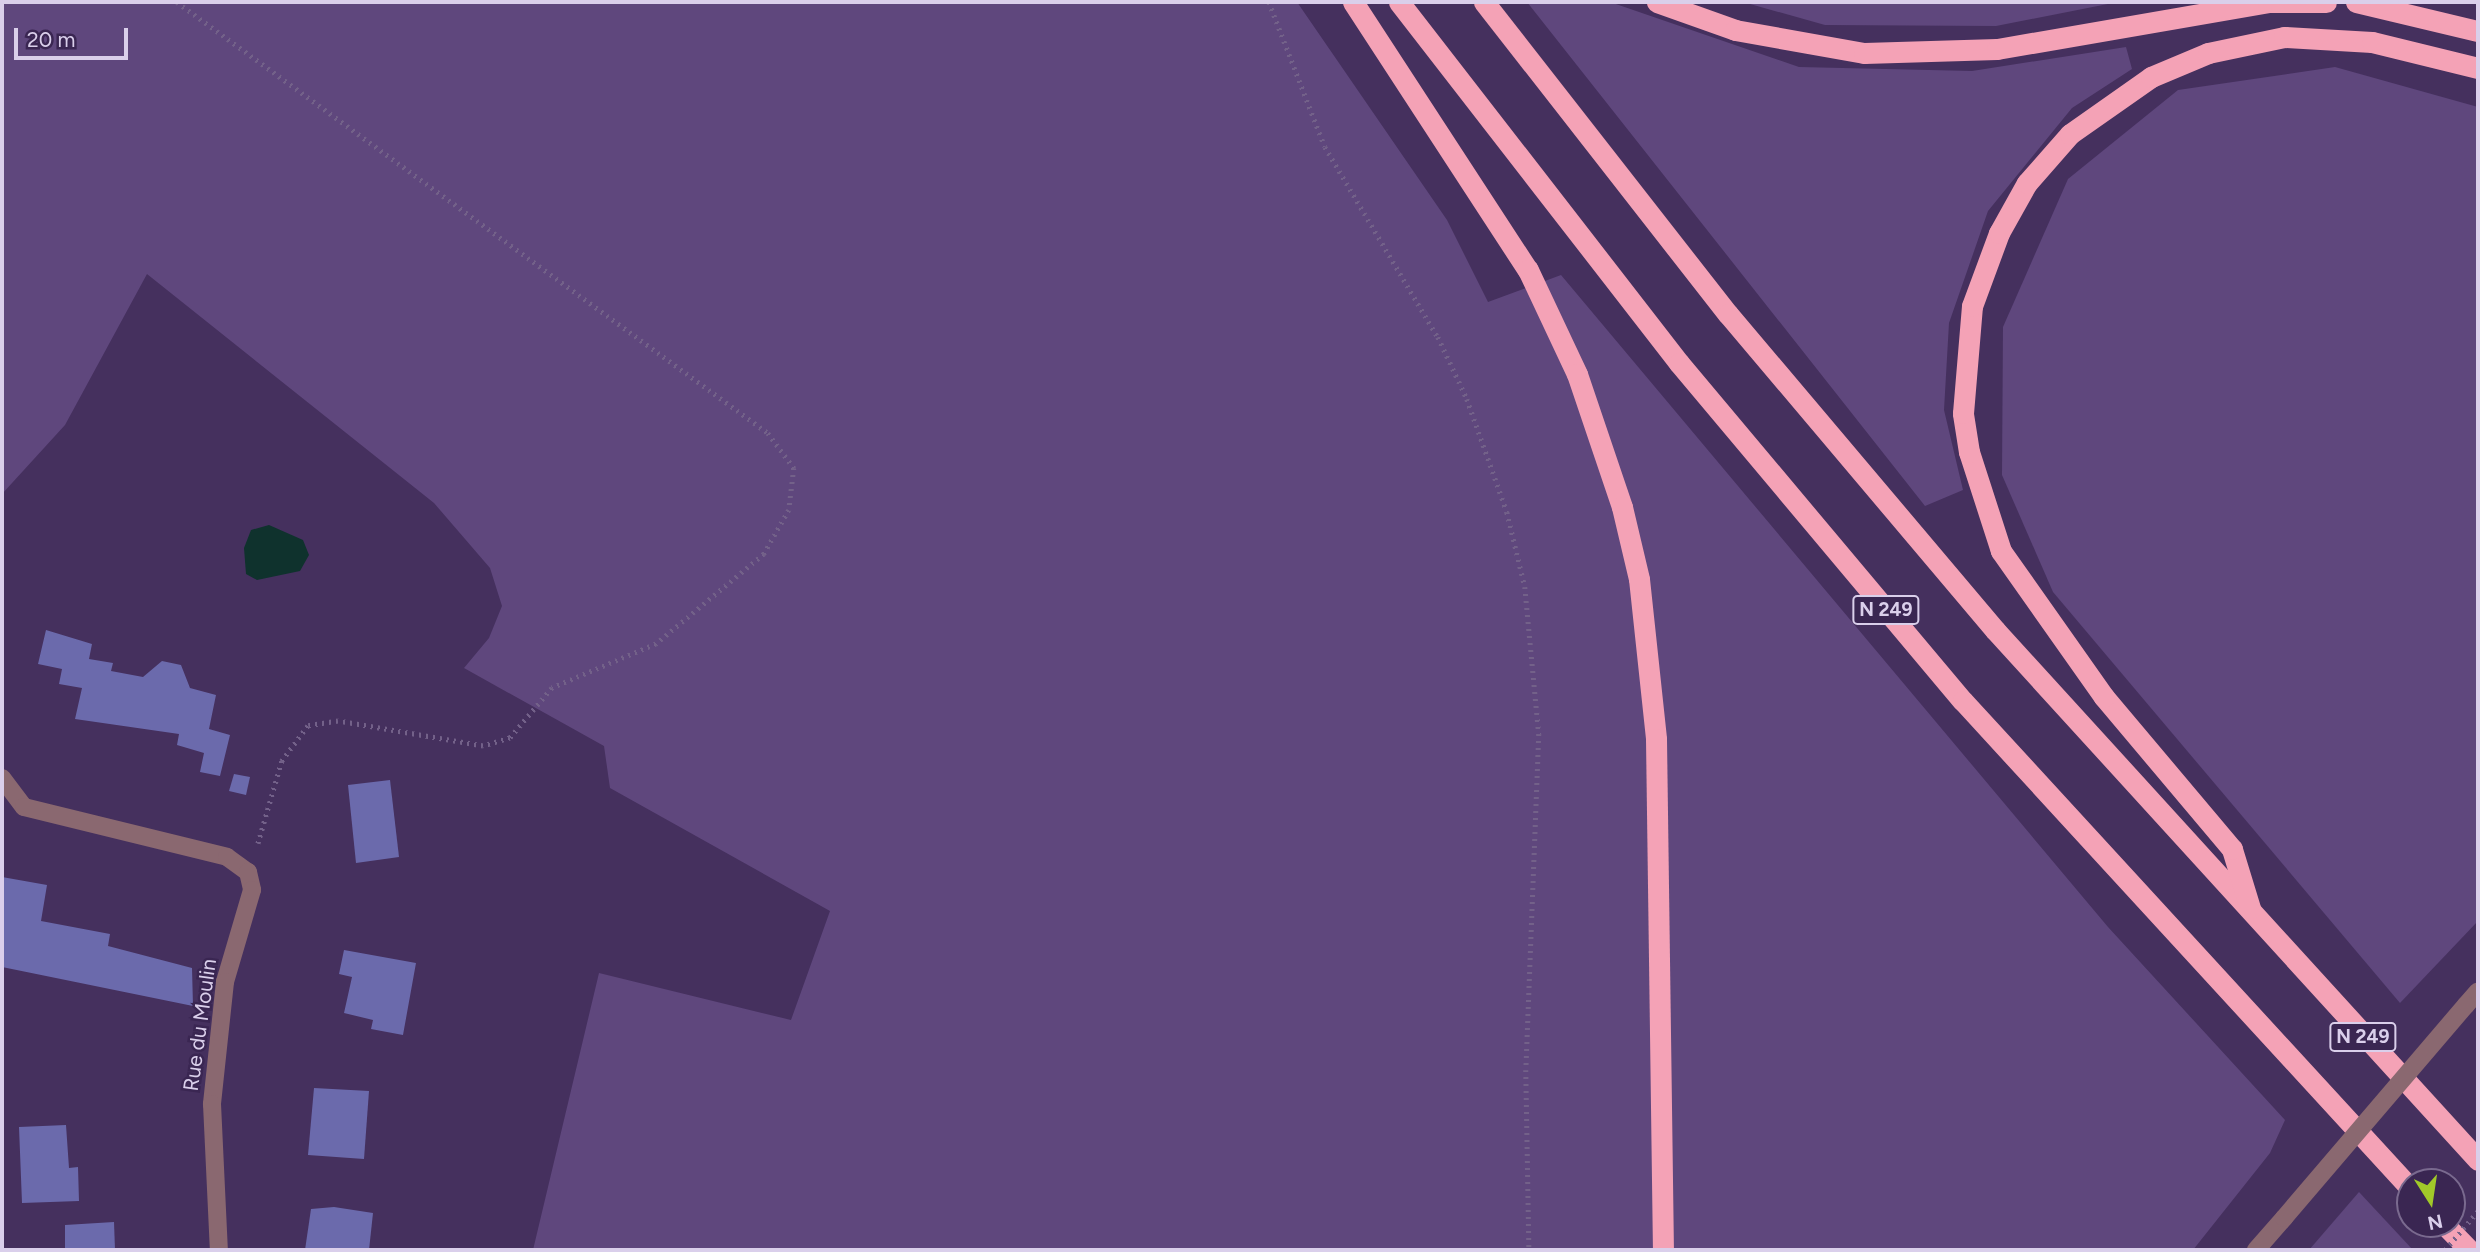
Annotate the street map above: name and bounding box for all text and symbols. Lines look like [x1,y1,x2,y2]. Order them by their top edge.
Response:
scale bar [18,14,131,58]
text: 20 m [27,27,75,52]
road number: N 249 [1851,594,1921,625]
street label: Rue du Moulin [178,957,222,1093]
road number: N 249 [2328,1021,2398,1052]
north arrow [2396,1168,2466,1238]
text: N [2425,1209,2445,1235]

